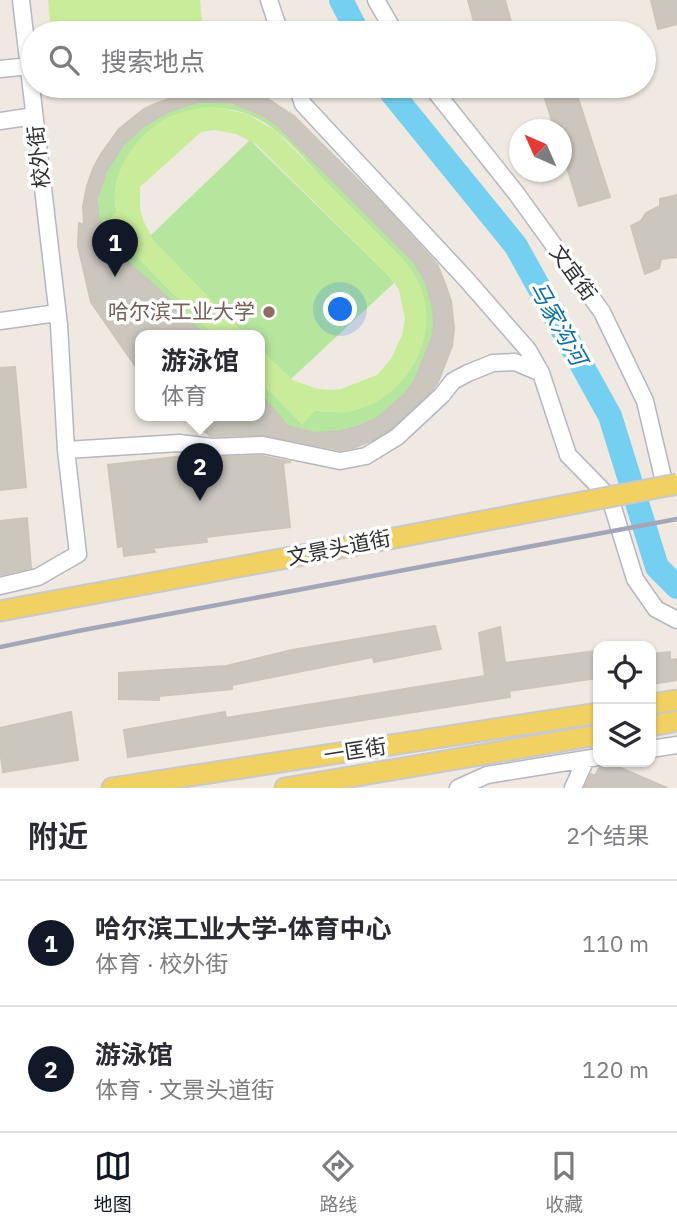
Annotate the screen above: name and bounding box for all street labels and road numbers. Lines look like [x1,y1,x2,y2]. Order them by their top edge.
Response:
street label: 校外街 [21,124,55,190]
street label: 文宜街 [544,239,604,306]
street label: 文景头道街 [285,523,393,571]
street label: 一匡街 [322,731,388,769]

